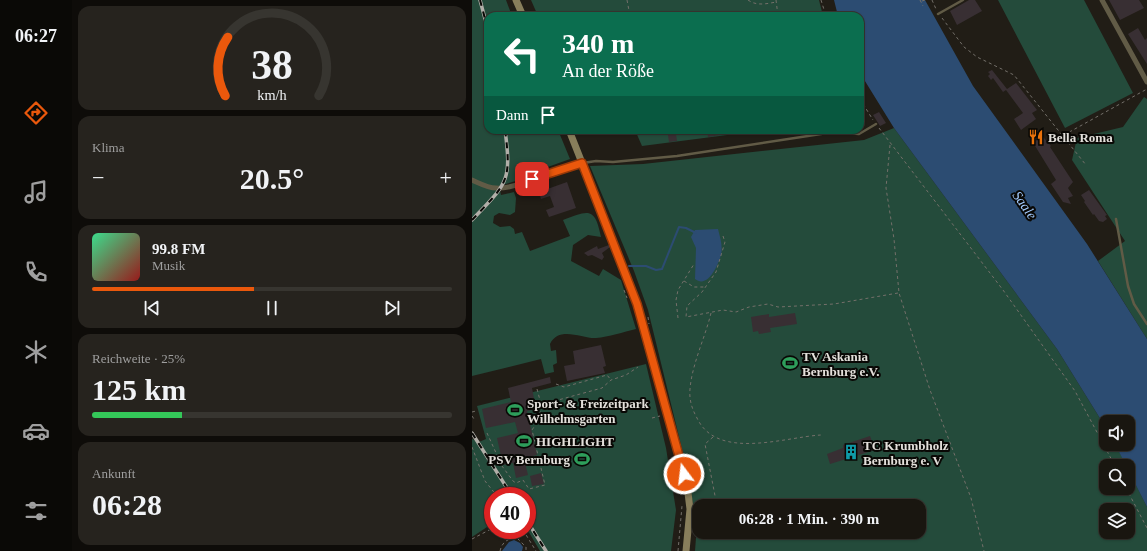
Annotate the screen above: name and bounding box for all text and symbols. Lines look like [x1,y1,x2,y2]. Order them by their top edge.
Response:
text: 06:27 [15,26,57,46]
icon: left [496,28,548,80]
text: 340 m [562,28,634,59]
text: 38 [251,42,293,88]
text: An der Röße [562,61,654,81]
text: km/h [257,87,287,103]
icon: directions [22,99,50,127]
icon: arrive [537,104,559,126]
text: Dann [496,107,529,123]
restaurant icon: Bella Roma [1027,128,1045,146]
place label: Bella Roma [1048,130,1113,145]
text: Klima [92,140,125,155]
text: 20.5° [240,162,304,195]
pin [515,162,549,196]
text: − [92,165,104,190]
text: + [440,165,452,190]
icon: arrive [521,168,543,190]
icon: music [22,178,50,206]
water label: Saale [1010,188,1040,222]
text: 99.8 FM [152,241,205,257]
icon: phone [22,258,50,286]
text: Musik [152,258,185,273]
icon: previous [141,297,163,319]
icon: pause [261,297,283,319]
icon: next [381,297,403,319]
icon: climate [22,338,50,366]
place label: TV Askania Bernburg e.V. [802,349,879,379]
text: Reichweite · 25% [92,351,185,366]
sports icon: TV Askania Bernburg e.V. [781,354,799,372]
text: 125 km [92,373,186,406]
place label: Sport- & Freizeitpark Wilhelmsgarten [527,396,650,426]
sports icon: Sport- & Freizeitpark Wilhelmsgarten [506,401,524,419]
map controls [1099,415,1135,539]
button: sound [1099,415,1135,451]
icon: car [22,417,50,445]
sports icon: HIGHLIGHT [515,432,533,450]
place label: HIGHLIGHT [536,434,614,449]
place label: TC Krumbholz Bernburg e. V [863,438,949,468]
building icon: TC Krumbholz Bernburg e. V [842,443,860,461]
sports icon: PSV Bernburg [573,450,591,468]
place label: PSV Bernburg [488,452,570,467]
position arrow [663,453,705,495]
button: search [1099,459,1135,495]
text: Ankunft [92,466,135,481]
speed limit sign: 40 [484,487,536,539]
text: 06:28 [92,488,162,521]
icon: filters [22,497,50,525]
button: layers [1099,503,1135,539]
text: 06:28 · 1 Min. · 390 m [739,511,879,527]

